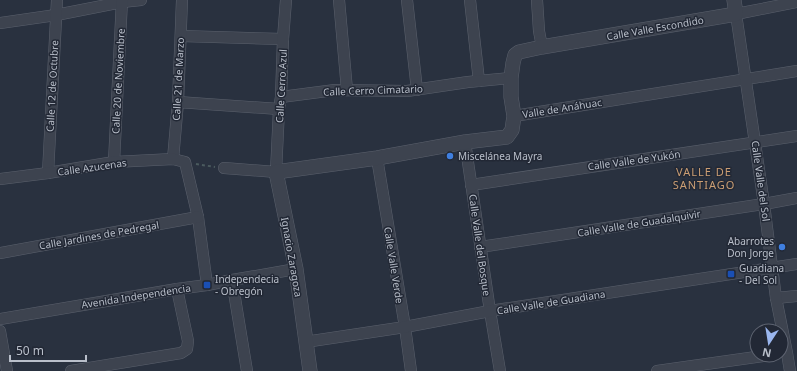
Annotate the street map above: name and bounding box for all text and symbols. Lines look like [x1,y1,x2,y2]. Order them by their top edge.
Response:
street label: Calle Valle Escondido [605,13,705,43]
street label: Calle 20 de Noviembre [108,28,128,134]
street label: Calle 21 de Marzo [169,37,187,121]
street label: Calle 12 de Octubre [43,39,61,132]
street label: Calle Cerro Azul [272,49,290,123]
street label: Calle Cerro Cimatario [323,81,423,99]
street label: Valle de Anáhuac [521,95,603,121]
street label: Calle Valle del Sol [748,140,774,222]
street label: Calle Valle de Yukón [587,147,681,173]
place label: Miscelánea Mayra [458,149,542,163]
marker: Miscelánea Mayra [445,151,455,161]
street label: Calle Azucenas [57,155,128,179]
district label: VALLE DE SANTIAGO [673,164,735,192]
street label: Calle Valle del Bosque [466,193,494,297]
street label: Calle Valle de Guadalquivir [576,206,702,240]
street label: Ignacio Zaragoza [278,216,306,298]
street label: Calle Jardines de Pedregal [38,218,160,252]
street label: Calle Valle Verde [381,226,407,305]
place label: Abarrotes Don Jorge [727,234,774,260]
marker: Abarrotes Don Jorge [777,242,787,252]
place label: Guadiana - Del Sol [739,261,784,287]
marker: Guadiana - Del Sol [726,269,736,279]
place label: Independecia - Obregón [215,272,279,298]
street label: Avenida Independencia [80,280,192,312]
marker: Independecia - Obregón [202,280,212,290]
street label: Calle Valle de Guadiana [496,287,606,317]
north arrow [749,323,789,363]
scale bar [10,337,86,363]
text: 50 m [16,342,44,359]
text: N [761,345,773,362]

